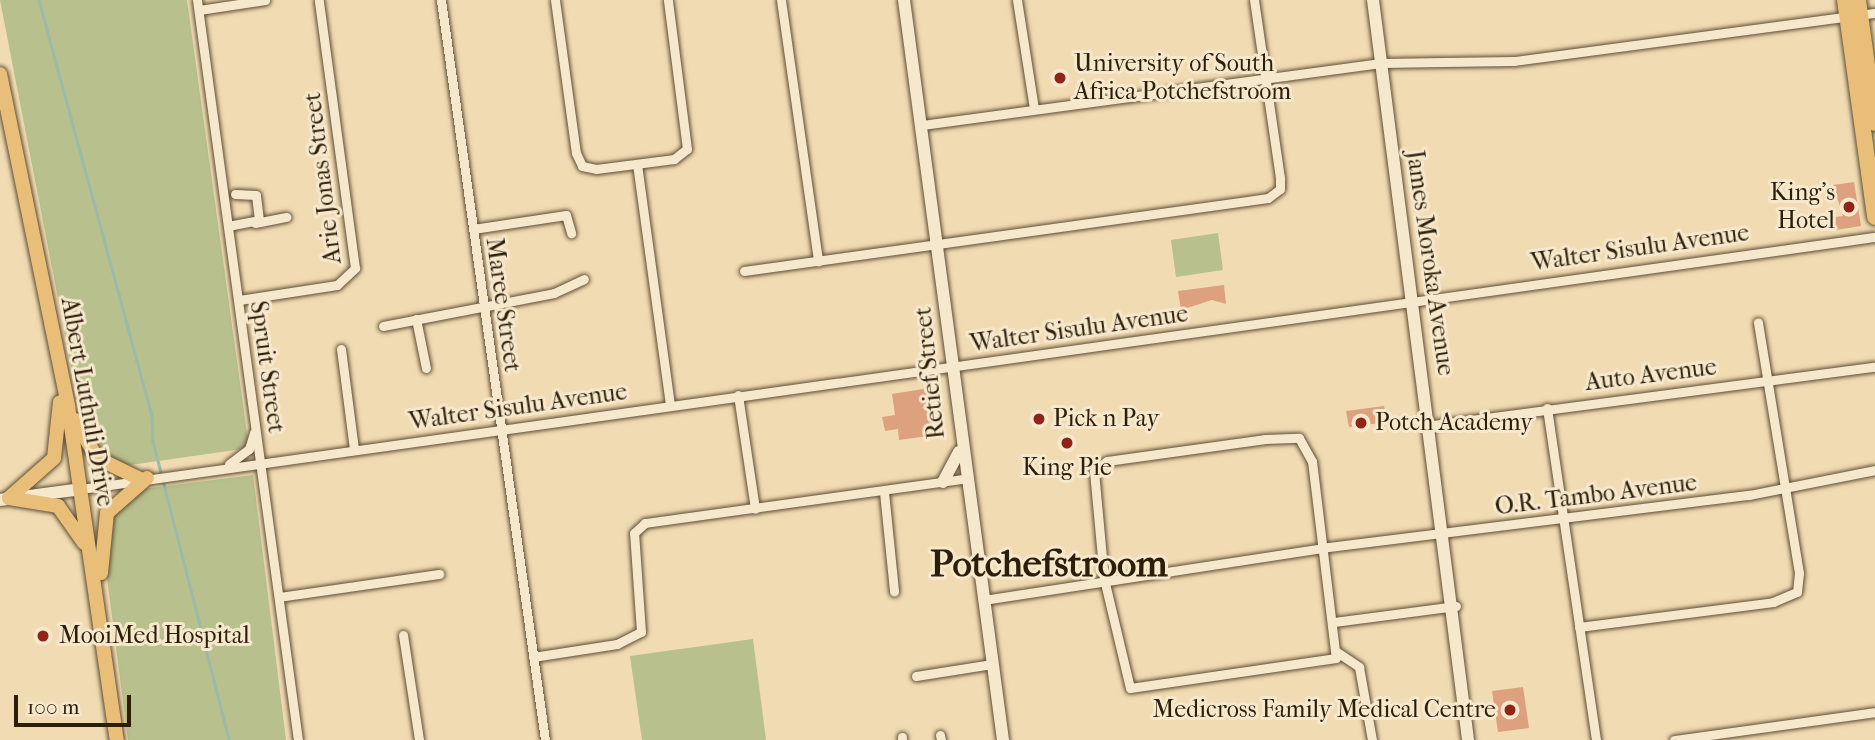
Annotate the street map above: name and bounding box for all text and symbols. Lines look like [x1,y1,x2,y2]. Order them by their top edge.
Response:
place label: University of South Africa Potchefstroom [1074,50,1291,106]
marker: University of South Africa Potchefstroom [1052,70,1068,86]
street label: Arie Jonas Street [298,91,348,265]
street label: James Moroka Avenue [1400,149,1460,377]
place label: King's Hotel [1770,179,1835,235]
marker: King's Hotel [1841,199,1857,215]
street label: Walter Sisulu Avenue [1529,218,1751,278]
street label: Maree Street [479,236,527,374]
street label: Albert Luthuli Drive [54,295,120,509]
street label: Spruit Street [243,299,291,435]
street label: Walter Sisulu Avenue [968,299,1190,359]
street label: Retief Street [909,305,951,441]
street label: Auto Avenue [1584,353,1718,397]
street label: Walter Sisulu Avenue [407,377,629,437]
place label: Pick n Pay [1053,405,1159,433]
place label: Potch Academy [1375,409,1533,437]
marker: Pick n Pay [1031,411,1047,427]
marker: Potch Academy [1353,415,1369,431]
marker: King Pie [1059,435,1075,451]
place label: King Pie [1022,454,1112,482]
street label: O.R. Tambo Avenue [1493,468,1699,522]
district label: Potchefstroom [930,541,1168,587]
place label: MooiMed Hospital [59,622,250,650]
marker: MooiMed Hospital [33,626,53,646]
scale bar [18,680,135,724]
text: 100 m [27,695,80,719]
place label: Medicross Family Medical Centre [1153,696,1496,724]
marker: Medicross Family Medical Centre [1502,702,1518,718]

